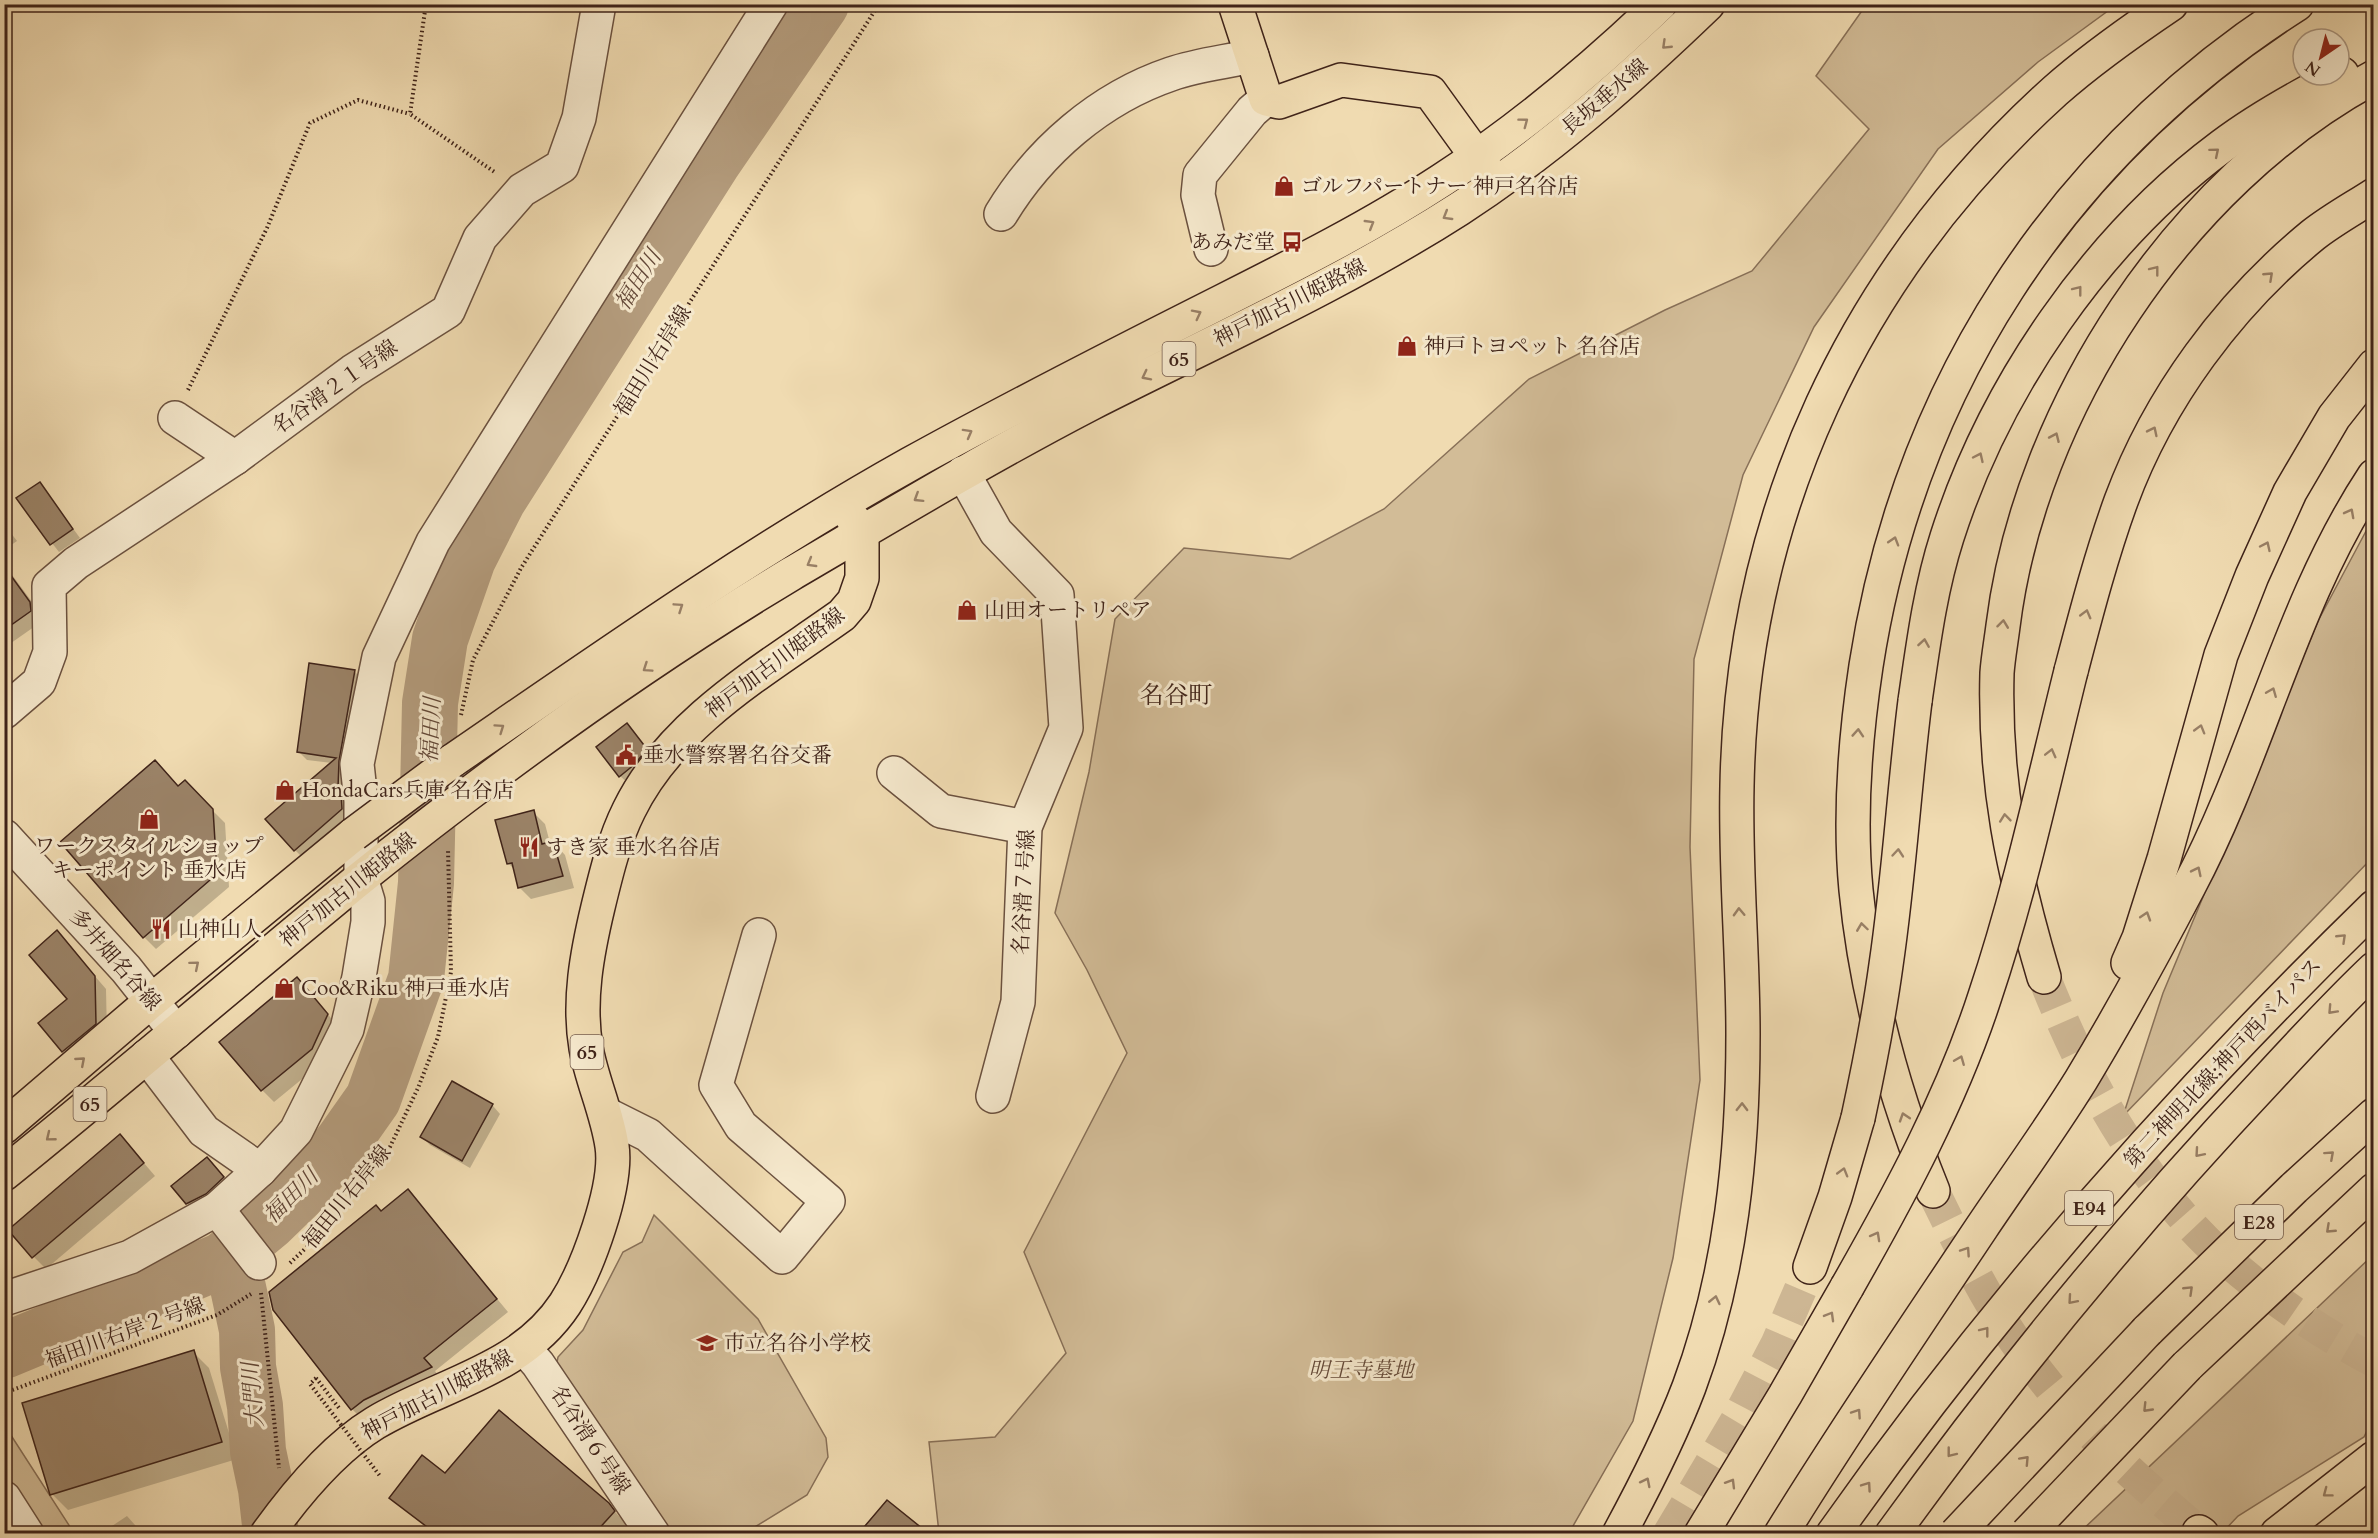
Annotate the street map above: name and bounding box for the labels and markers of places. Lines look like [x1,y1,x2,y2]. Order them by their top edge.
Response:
place label: ゴルフパートナー 神戸名谷店 [1301,172,1578,201]
shop icon: ゴルフパートナー 神戸名谷店 [1272,174,1296,198]
place label: あみだ堂 [1191,228,1275,257]
bus stop icon: あみだ堂 [1280,230,1304,254]
place label: 神戸トヨペット 名谷店 [1424,332,1640,361]
shop icon: 神戸トヨペット 名谷店 [1395,334,1419,358]
place label: 山田オートリペア [984,596,1152,625]
shop icon: 山田オートリペア [955,598,979,622]
place label: 垂水警察署名谷交番 [643,741,832,770]
public building icon: 垂水警察署名谷交番 [614,743,638,767]
place label: HondaCars兵庫 名谷店 [302,776,514,805]
shop icon: HondaCars兵庫 名谷店 [273,778,297,802]
shop icon: ワークスタイルショップ キーポイント 垂水店 [137,807,161,831]
place label: ワークスタイルショップ キーポイント 垂水店 [34,832,264,885]
place label: すき家 垂水名谷店 [546,833,720,862]
restaurant icon: すき家 垂水名谷店 [517,835,541,859]
place label: 山神山人 [178,915,262,944]
restaurant icon: 山神山人 [149,917,173,941]
place label: Coo&Riku 神戸垂水店 [301,974,509,1003]
shop icon: Coo&Riku 神戸垂水店 [272,976,296,1000]
place label: 市立名谷小学校 [724,1329,871,1358]
school or university icon: 市立名谷小学校 [695,1331,719,1355]

